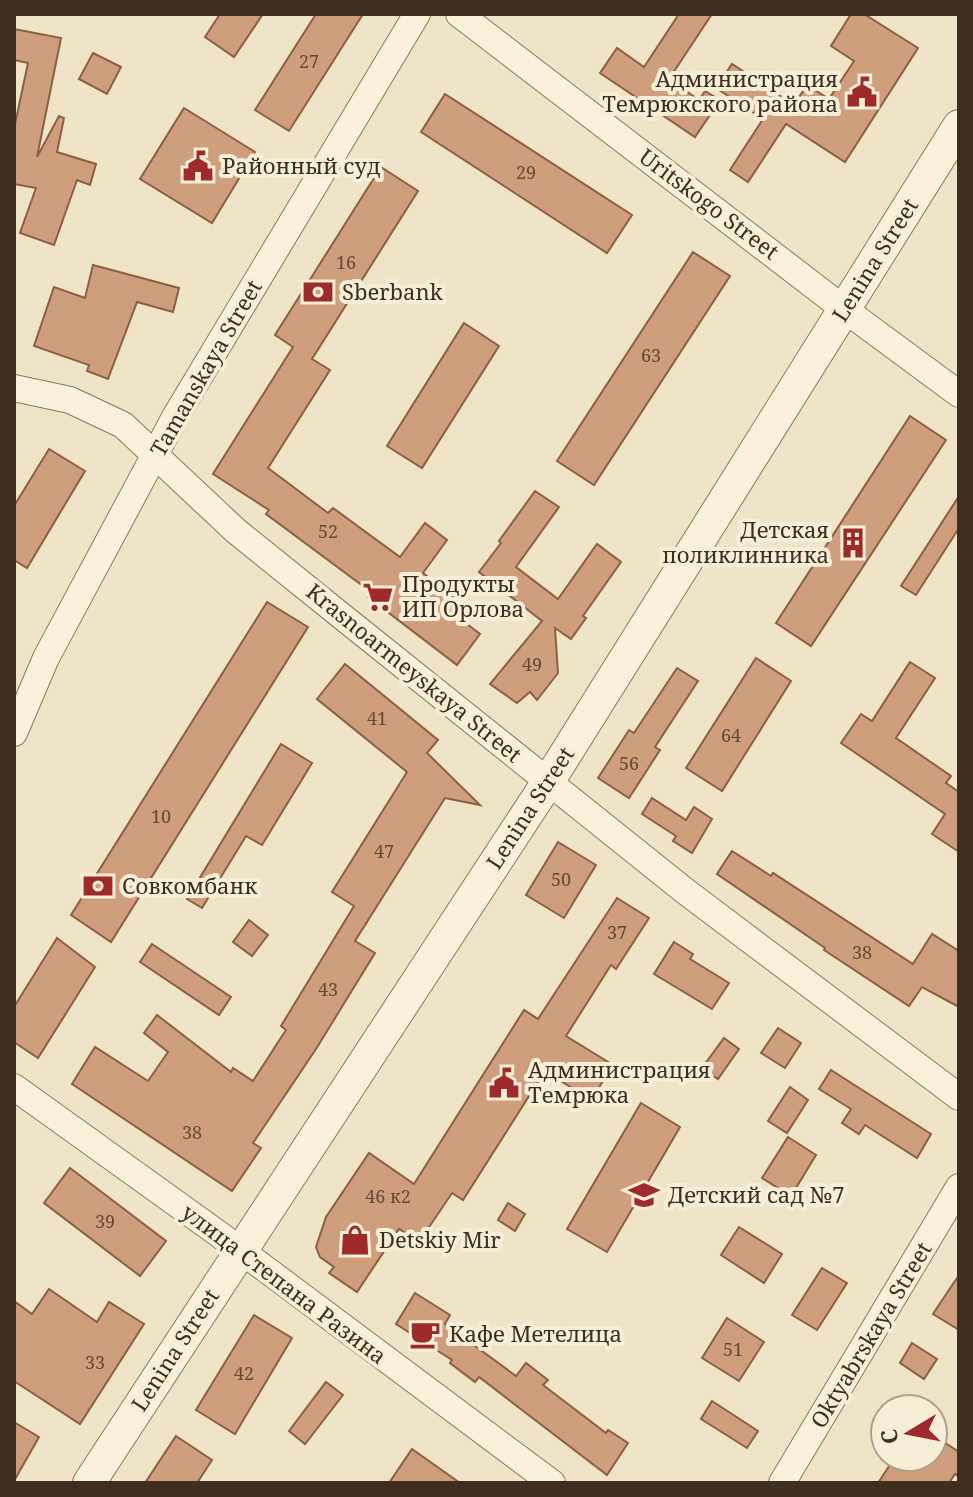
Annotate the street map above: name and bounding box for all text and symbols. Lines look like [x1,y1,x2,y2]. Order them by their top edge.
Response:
house number: 27 [299,49,319,73]
place label: Администрация Темрюкского района [602,63,838,118]
public building icon: Администрация Темрюкского района [845,75,879,109]
street label: Uritskogo Street [634,141,786,266]
public building icon: Районный суд [181,149,215,183]
place label: Районный суд [222,150,381,180]
house number: 29 [516,160,536,184]
street label: Lenina Street [824,192,924,327]
house number: 16 [336,250,356,274]
street label: Tamanskaya Street [142,274,268,461]
bank icon: Sberbank [301,275,335,309]
place label: Sberbank [342,276,443,306]
house number: 63 [641,343,661,367]
place label: Детская поликлинника [662,514,829,569]
house number: 52 [318,519,338,543]
building icon: Детская поликлинника [836,526,870,560]
place label: Продукты ИП Орлова [402,568,524,623]
street label: Krasnoarmeyskaya Street [301,576,529,769]
supermarket icon: Продукты ИП Орлова [361,580,395,614]
house number: 49 [522,652,542,676]
house number: 41 [367,706,387,730]
house number: 64 [721,723,741,747]
street label: Lenina Street [478,740,580,874]
house number: 56 [619,751,639,775]
house number: 10 [151,804,171,828]
house number: 47 [374,839,394,863]
house number: 50 [551,867,571,891]
bank icon: Совкомбанк [81,869,115,903]
place label: Совкомбанк [122,870,258,900]
house number: 37 [607,920,627,944]
house number: 38 [852,940,872,964]
house number: 43 [318,977,338,1001]
place label: Администрация Темрюка [528,1054,711,1109]
public building icon: Администрация Темрюка [487,1066,521,1100]
house number: 38 [182,1120,202,1144]
school or university icon: Детский сад №7 [627,1178,661,1212]
place label: Детский сад №7 [668,1179,845,1209]
house number: 46 к2 [365,1184,411,1208]
street label: улица Степана Разина [176,1196,393,1370]
house number: 39 [95,1209,115,1233]
shop icon: Detskiy Mir [338,1223,372,1257]
place label: Detskiy Mir [379,1224,501,1254]
street label: Oktyabrskaya Street [803,1236,938,1433]
street label: Lenina Street [123,1282,225,1416]
cafe icon: Кафе Метелица [408,1317,442,1351]
place label: Кафе Метелица [449,1318,622,1348]
house number: 51 [723,1337,743,1361]
house number: 33 [85,1350,105,1374]
house number: 42 [234,1361,254,1385]
north arrow [869,1393,949,1473]
text: С [872,1427,904,1446]

